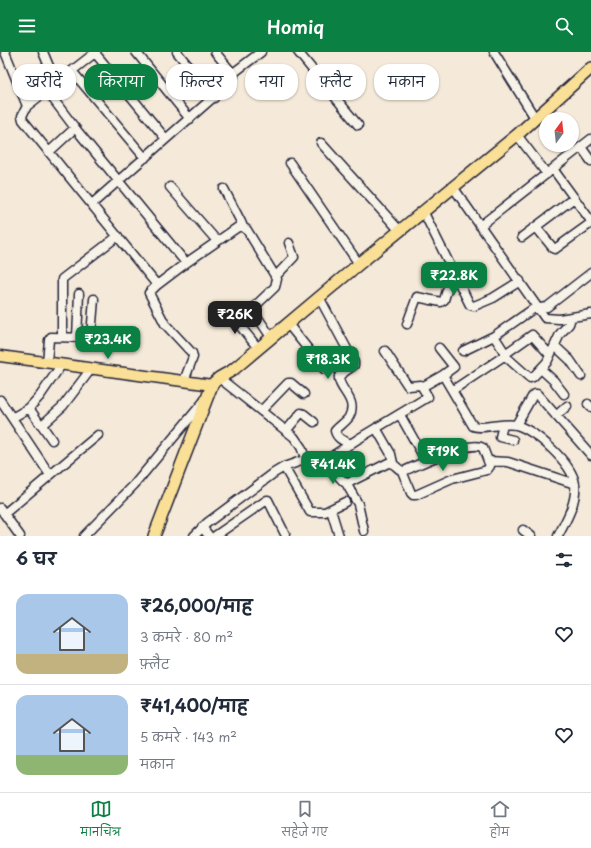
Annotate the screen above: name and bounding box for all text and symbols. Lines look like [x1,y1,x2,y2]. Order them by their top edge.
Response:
text: Homiq [267,13,324,40]
icon: menu [16,15,38,37]
icon: search [553,15,575,37]
chip: खरीदें [12,64,76,100]
chip: किराया [84,64,158,100]
chip: फ़िल्टर [166,64,237,100]
chip: नया [245,64,298,100]
chip: फ़्लैट [306,64,366,100]
chip: मकान [374,64,439,100]
north arrow [539,112,579,152]
map controls [539,112,579,152]
pin: ₹22.8K [421,262,487,296]
text: ₹22.8K [430,265,478,284]
pin: ₹26K [211,301,259,335]
text: ₹26K [217,304,253,323]
pin: ₹23.4K [75,326,141,360]
text: ₹23.4K [84,329,132,348]
pin: ₹18.3K [295,346,361,380]
text: ₹18.3K [306,349,350,368]
pin: ₹19K [419,438,467,472]
text: ₹19K [427,441,459,460]
pin: ₹41.4K [300,451,366,485]
text: ₹41.4K [310,454,356,473]
text: 6 घर [16,545,56,571]
icon: filters [553,549,575,571]
text: ₹26,000/माह [140,592,253,618]
icon: home [48,610,96,658]
icon: heart [553,623,575,645]
text: 3 कमरे · 80 m² [140,627,233,646]
text: फ़्लैट [140,654,170,673]
text: ₹41,400/माह [140,692,248,718]
icon: home [48,711,96,759]
icon: heart [553,724,575,746]
text: 5 कमरे · 143 m² [140,727,237,746]
text: मकान [140,754,174,773]
tab: मानचित्र [80,798,121,844]
tab: सहेजे गए [281,798,328,844]
tab: होम [489,798,511,844]

